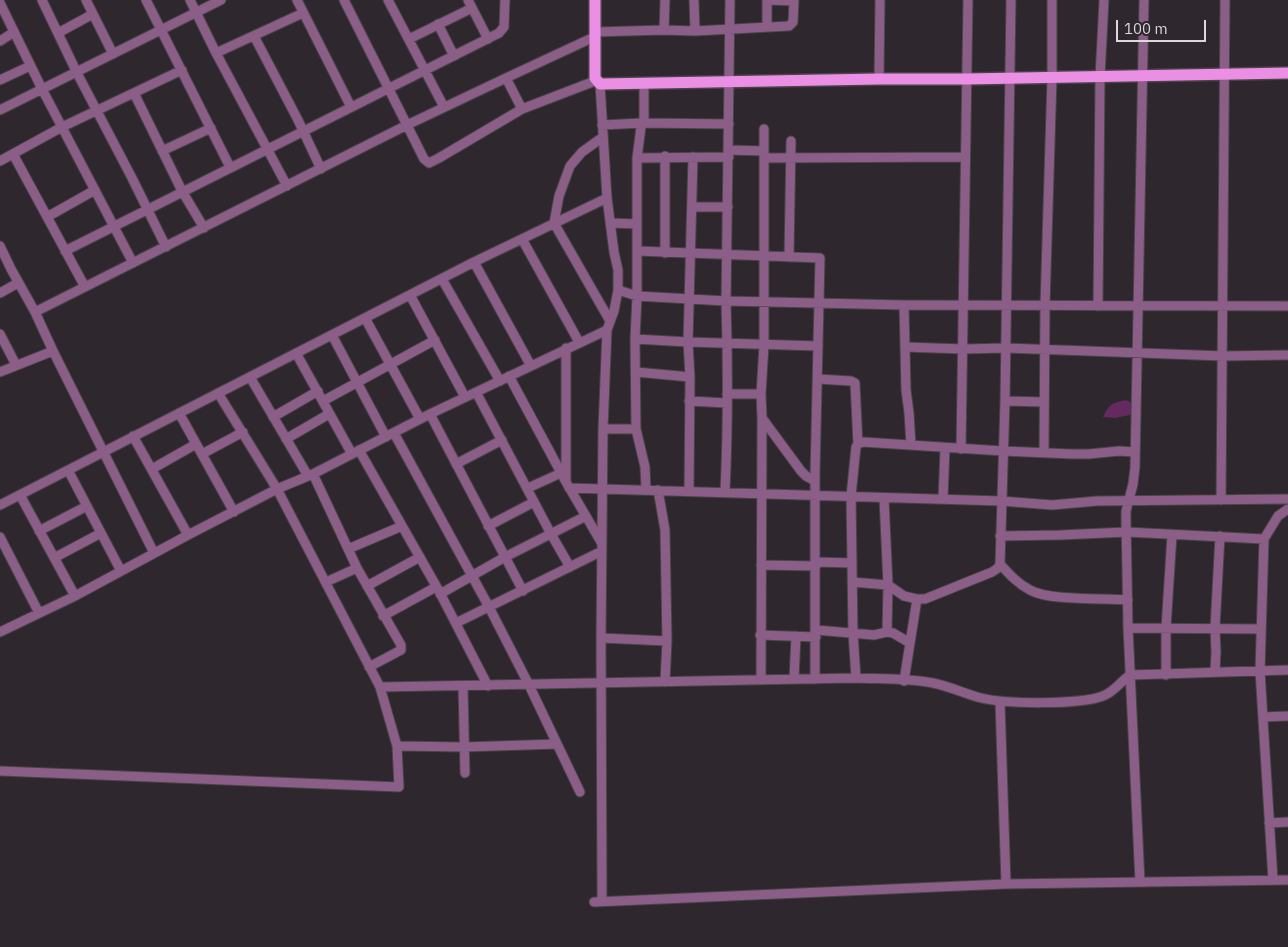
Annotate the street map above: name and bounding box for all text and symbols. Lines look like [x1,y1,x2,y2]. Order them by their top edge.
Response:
scale bar [1118,10,1208,42]
text: 100 m [1124,19,1168,38]

